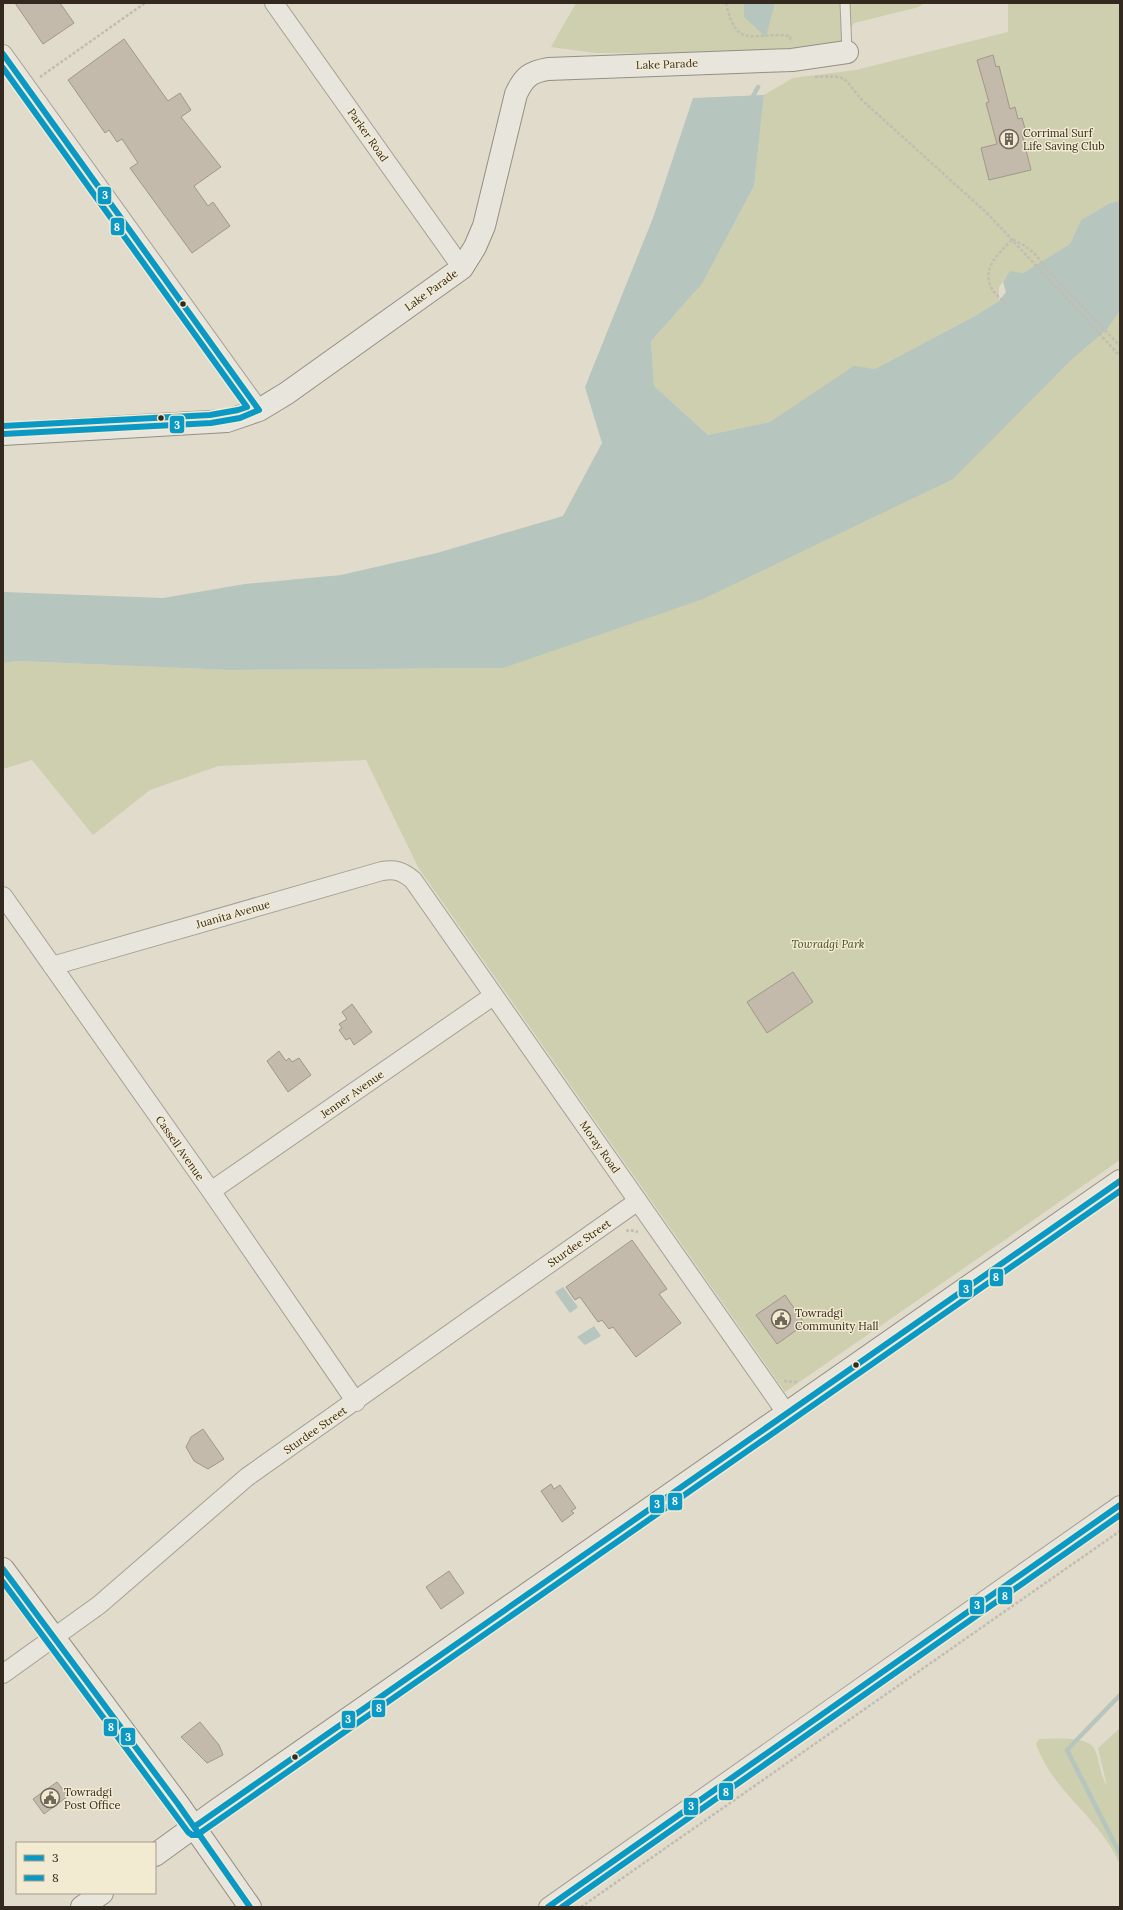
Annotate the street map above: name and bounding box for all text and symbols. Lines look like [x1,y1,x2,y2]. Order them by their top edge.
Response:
street label: Lake Parade [636,56,698,72]
street label: Parker Road [344,106,392,165]
place label: Corrimal Surf Life Saving Club [1023,126,1105,153]
building icon: Corrimal Surf Life Saving Club [998,128,1020,150]
line badge: 3 [97,186,112,205]
text: 3 [102,188,108,202]
line badge: 8 [110,217,125,236]
text: 8 [114,220,120,234]
street label: Lake Parade [402,266,460,314]
unlabelled marker [178,299,188,309]
unlabelled marker [156,413,166,423]
line badge: 3 [169,415,185,434]
text: 3 [174,418,180,432]
street label: Juanita Avenue [193,897,272,932]
park label: Towradgi Park [791,937,865,951]
street label: Jenner Avenue [317,1067,386,1122]
street label: Cassell Avenue [153,1113,207,1183]
street label: Moray Road [577,1118,623,1176]
street label: Sturdee Street [545,1216,614,1270]
line badge: 8 [989,1268,1004,1287]
text: 8 [993,1270,999,1284]
line badge: 3 [958,1279,973,1298]
text: 3 [963,1282,969,1296]
place label: Towradgi Community Hall [795,1306,878,1333]
public building icon: Towradgi Community Hall [770,1308,792,1330]
unlabelled marker [851,1360,861,1370]
street label: Sturdee Street [281,1403,350,1457]
line badge: 8 [667,1492,683,1511]
line badge: 3 [649,1494,665,1514]
text: 8 [672,1494,678,1508]
text: 3 [654,1497,660,1511]
line badge: 8 [997,1586,1013,1605]
text: 8 [1002,1589,1008,1603]
line badge: 3 [969,1596,985,1615]
text: 3 [974,1598,980,1612]
line badge: 8 [371,1699,386,1718]
text: 8 [376,1701,382,1715]
line badge: 3 [341,1710,356,1729]
text: 3 [345,1712,351,1726]
line badge: 8 [103,1718,118,1737]
text: 8 [108,1720,114,1734]
line badge: 3 [120,1727,136,1746]
text: 3 [125,1730,131,1744]
unlabelled marker [290,1752,300,1762]
line badge: 8 [718,1782,734,1801]
place label: Towradgi Post Office [64,1785,120,1812]
text: 8 [723,1785,729,1799]
public building icon: Towradgi Post Office [39,1787,61,1809]
line badge: 3 [683,1797,699,1816]
text: 3 [688,1799,694,1813]
legend [16,1842,156,1894]
text: 3 [52,1850,59,1865]
text: 8 [52,1870,59,1885]

